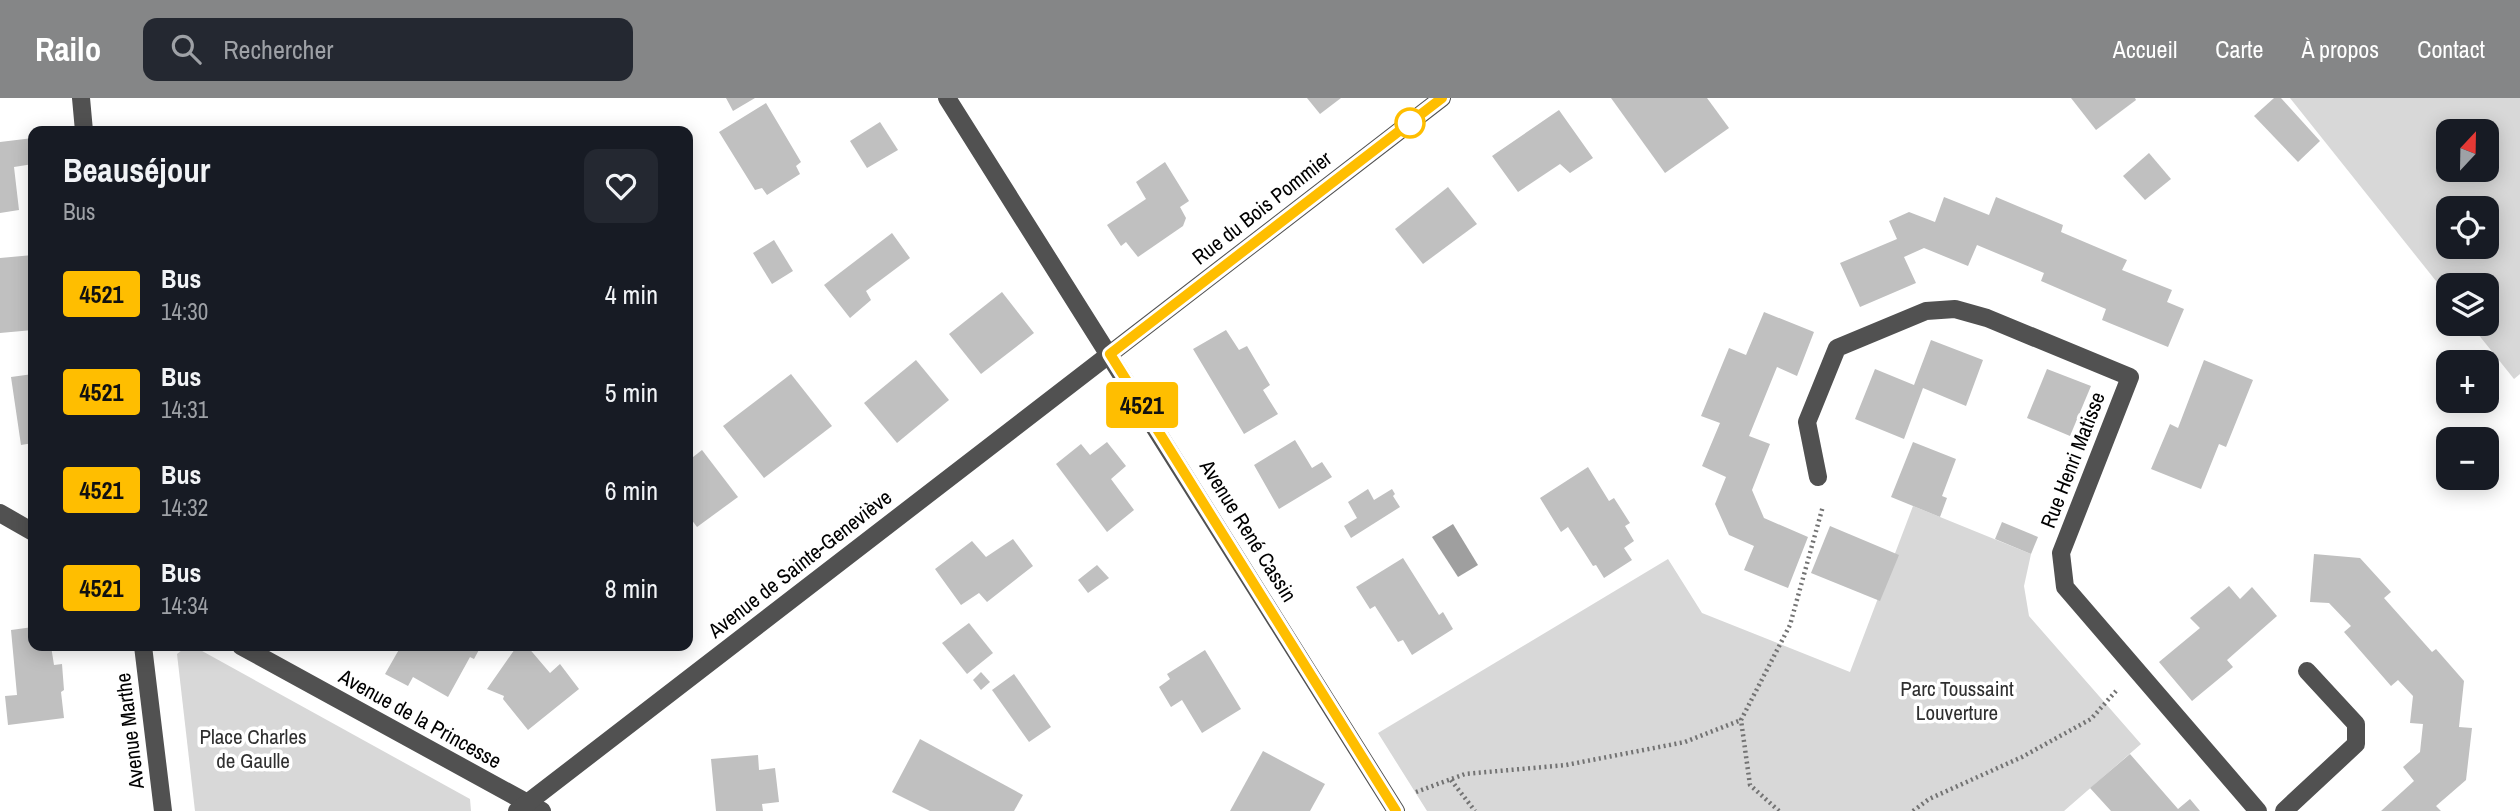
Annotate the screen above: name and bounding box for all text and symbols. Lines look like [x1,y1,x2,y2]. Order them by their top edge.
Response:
search box [143,18,633,81]
text: Railo [35,27,101,71]
icon: search [167,30,205,68]
text: Rechercher [223,32,333,67]
text: Accueil [2113,33,2177,65]
text: Carte [2215,33,2263,65]
text: À propos [2301,33,2379,65]
text: Contact [2417,33,2485,65]
unlabelled marker [1395,108,1425,138]
north arrow [2436,119,2499,182]
map controls [2436,119,2499,490]
street label: Rue du Bois Pommier [1186,144,1338,271]
text: Beauséjour [63,148,210,192]
button: heart [584,149,658,223]
text: Bus [63,196,96,227]
button: locate [2436,196,2499,259]
text: Bus [161,261,201,296]
button: layers [2436,273,2499,336]
text: 4 min [605,277,658,312]
text: 4521 [80,278,123,310]
text: 14:30 [161,296,208,327]
button: + [2436,350,2499,413]
text: Bus [161,359,201,394]
text: 5 min [605,375,658,410]
text: 4521 [80,376,123,408]
line badge: 4521 [1093,382,1191,428]
street label: Rue Henri Matisse [2033,388,2112,532]
text: 4521 [1120,389,1164,421]
text: 14:31 [161,394,208,425]
button: − [2436,427,2499,490]
street label: Avenue René Cassin [1193,453,1304,607]
text: Bus [161,457,201,492]
text: 6 min [605,473,658,508]
text: 4521 [80,474,123,506]
street label: Avenue de Sainte-Geneviève [701,483,898,645]
text: 14:32 [161,492,208,523]
text: Bus [161,555,201,590]
text: 8 min [605,571,658,606]
text: 4521 [80,572,123,604]
text: 14:34 [161,590,208,621]
street label: Avenue de la Princesse [333,661,507,775]
street label: Avenue Marthe [108,671,151,792]
park label: Parc Toussaint Louverture [1900,674,2014,727]
park label: Place Charles de Gaulle [199,722,307,775]

